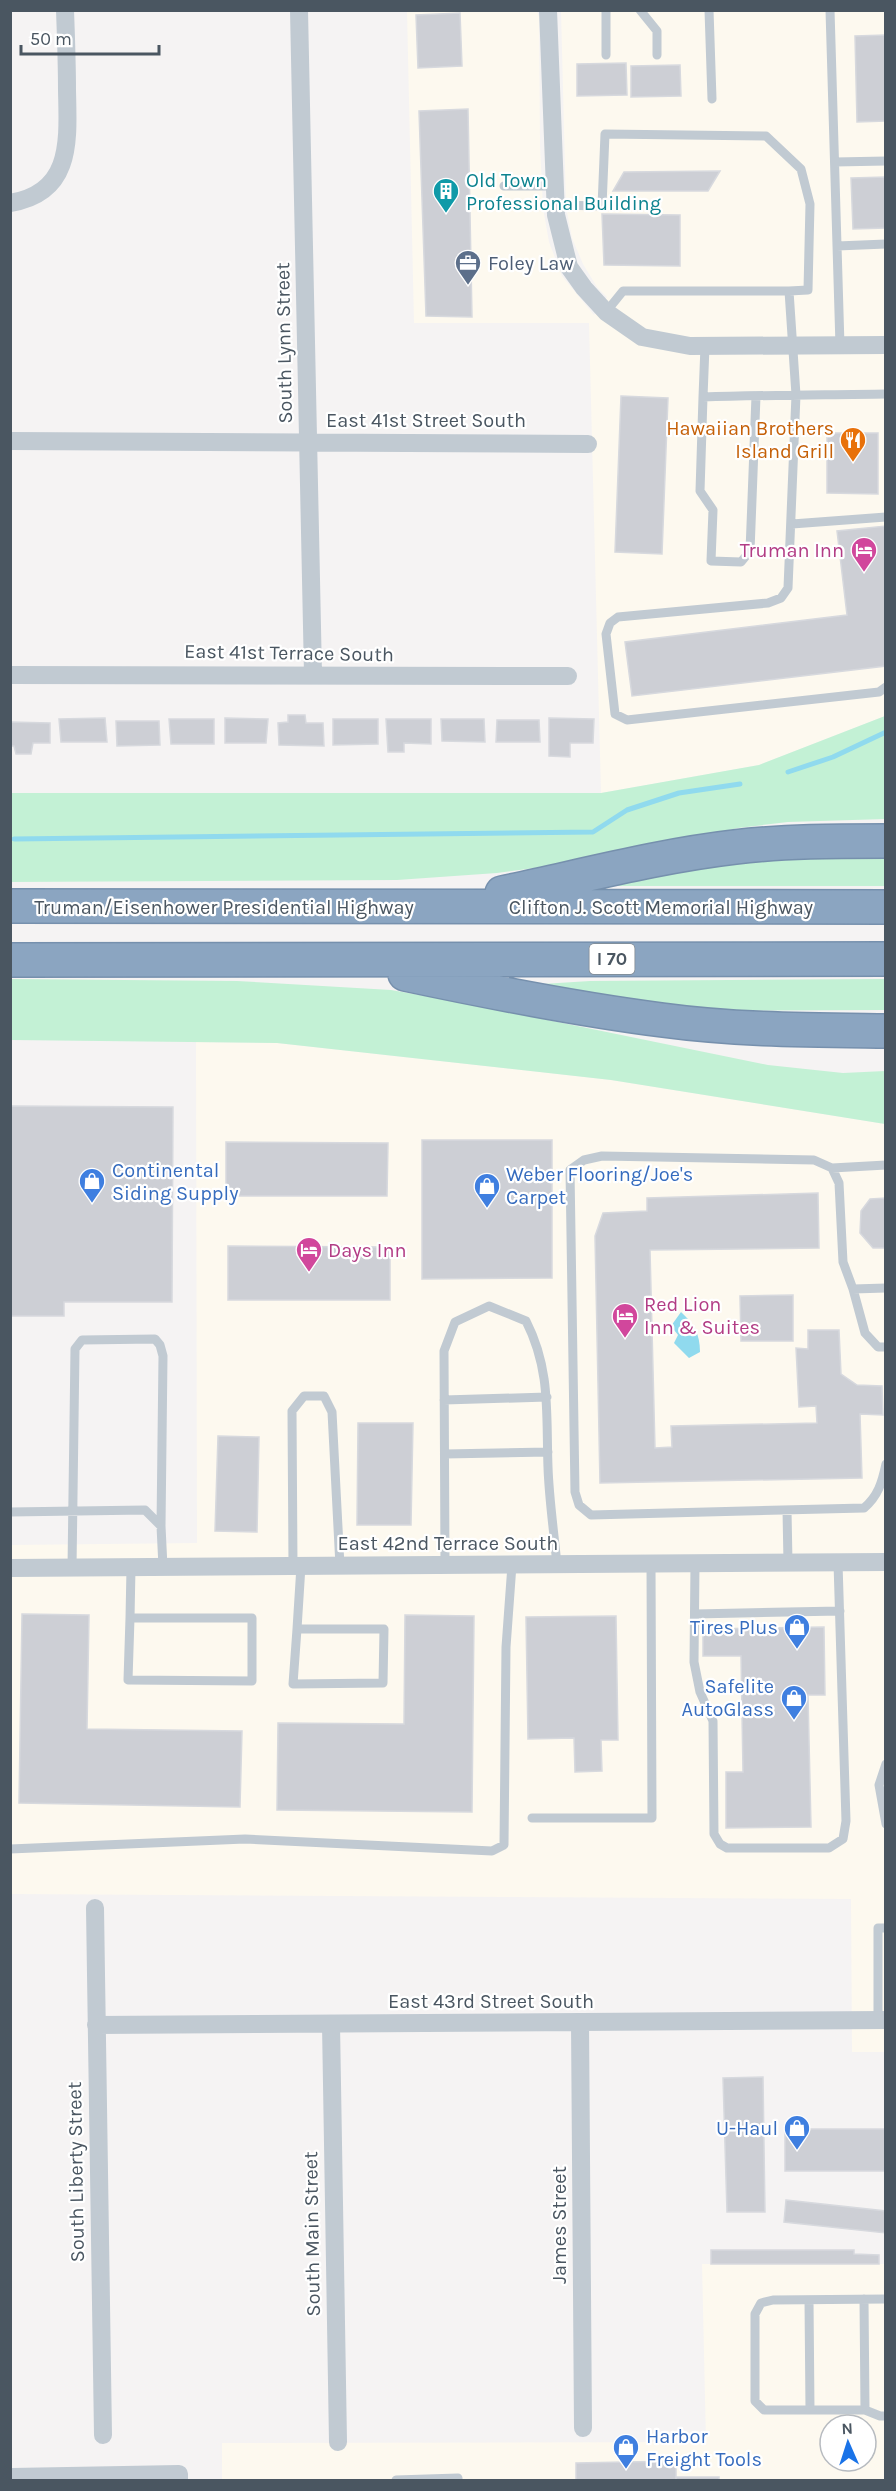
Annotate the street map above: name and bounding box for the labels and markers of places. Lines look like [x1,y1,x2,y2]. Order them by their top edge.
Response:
place label: Old Town Professional Building [466,169,661,215]
building icon: Old Town Professional Building [431,176,461,214]
office icon: Foley Law [453,248,483,286]
place label: Foley Law [488,252,574,275]
place label: Hawaiian Brothers Island Grill [666,417,834,463]
restaurant icon: Hawaiian Brothers Island Grill [838,425,868,463]
hotel icon: Truman Inn [849,535,879,573]
place label: Truman Inn [740,539,844,562]
place label: Continental Siding Supply [112,1159,238,1205]
place label: Weber Flooring/Joe's Carpet [506,1163,693,1209]
shop icon: Continental Siding Supply [77,1166,107,1204]
shop icon: Weber Flooring/Joe's Carpet [472,1171,502,1209]
hotel icon: Days Inn [294,1235,324,1273]
place label: Days Inn [328,1239,407,1262]
place label: Red Lion Inn & Suites [644,1293,760,1339]
hotel icon: Red Lion Inn & Suites [610,1301,640,1339]
shop icon: Tires Plus [782,1612,812,1650]
place label: Tires Plus [690,1616,778,1639]
place label: Safelite AutoGlass [681,1675,774,1721]
shop icon: Safelite AutoGlass [779,1683,809,1721]
shop icon: U-Haul [782,2113,812,2151]
place label: U-Haul [716,2117,778,2140]
place label: Harbor Freight Tools [646,2425,762,2471]
shop icon: Harbor Freight Tools [611,2432,641,2470]

